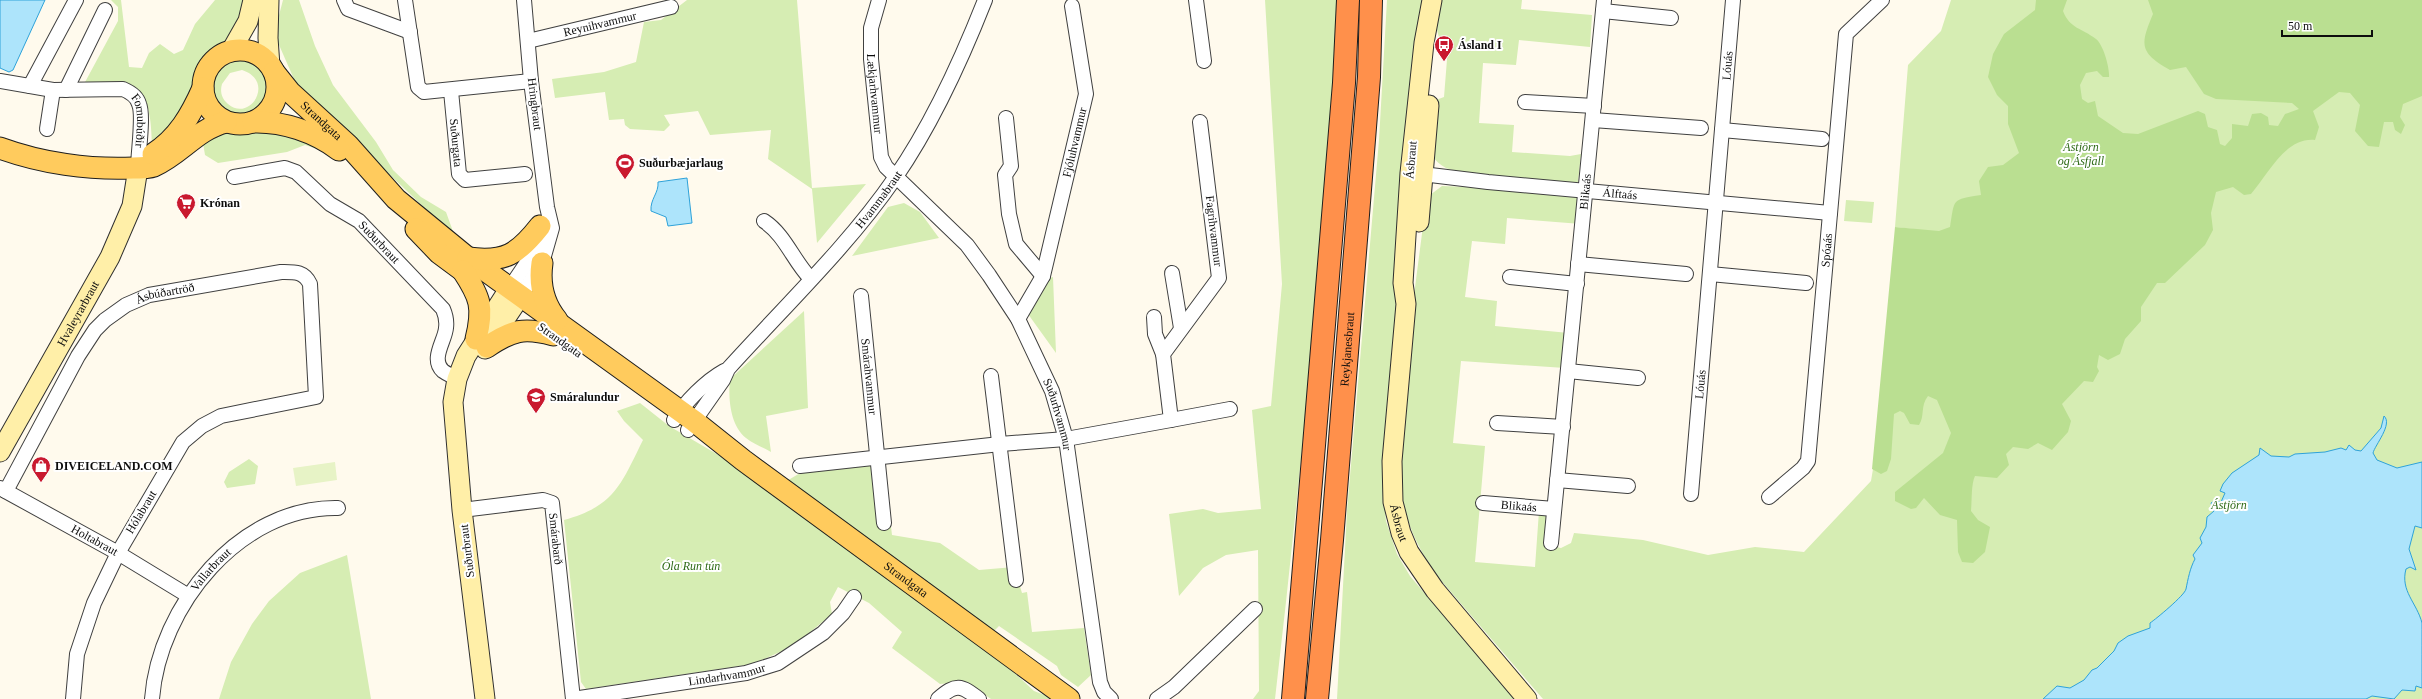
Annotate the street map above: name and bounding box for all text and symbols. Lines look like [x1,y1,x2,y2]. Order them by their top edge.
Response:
street label: Reynihvammur [562,8,638,39]
scale bar [2282,12,2372,38]
text: 50 m [2288,19,2313,33]
bus stop icon: Ásland I [1433,34,1455,62]
place label: Ásland I [1458,38,1502,52]
street label: Lóuás [1719,50,1736,81]
street label: Lækjarhvammur [864,54,886,134]
street label: Hringbraut [525,77,545,132]
street label: Fornubúðir [128,91,148,148]
street label: Strandgata [298,98,345,144]
street label: Fjóluhvammur [1060,106,1090,179]
street label: Suðurgata [447,118,465,168]
street label: Ásbraut [1402,140,1420,180]
park label: Ástjörn og Ásfjall [2058,140,2105,168]
sports icon: Suðurbæjarlaug [614,152,636,180]
place label: Suðurbæjarlaug [639,156,723,170]
street label: Hvammabraut [852,168,905,231]
street label: Blikaás [1577,173,1594,210]
street label: Álftaás [1602,185,1638,203]
supermarket icon: Krónan [175,192,197,220]
street label: Fagrihvammur [1203,195,1225,267]
place label: Krónan [200,196,240,210]
street label: Suðurbraut [356,218,403,267]
street label: Spóaás [1818,232,1835,268]
street label: Hvaleyrarbraut [54,278,102,349]
street label: Ásbúðartröð [133,280,195,307]
street label: Reykjanesbraut [1337,311,1357,387]
street label: Strandgata [535,320,586,361]
street label: Smárahvammur [858,338,880,415]
street label: Lóuás [1692,369,1709,400]
street label: Suðurhvammur [1040,376,1075,451]
school or university icon: Smáralundur [525,386,547,414]
place label: Smáralundur [550,390,620,404]
shop icon: DIVEICELAND.COM [30,455,52,483]
place label: DIVEICELAND.COM [55,459,173,473]
street label: Hólabraut [123,487,160,536]
street label: Blikaás [1500,498,1538,515]
park label: Ástjörn [2210,498,2247,512]
street label: Ásbraut [1387,503,1411,544]
street label: Smárabarð [546,512,566,565]
street label: Holtabraut [69,522,121,559]
street label: Suðurbraut [457,523,477,578]
street label: Vallarbraut [188,544,234,594]
park label: Óla Run tún [662,559,720,573]
street label: Strandgata [881,559,931,601]
street label: Lindarhvammur [687,660,767,689]

